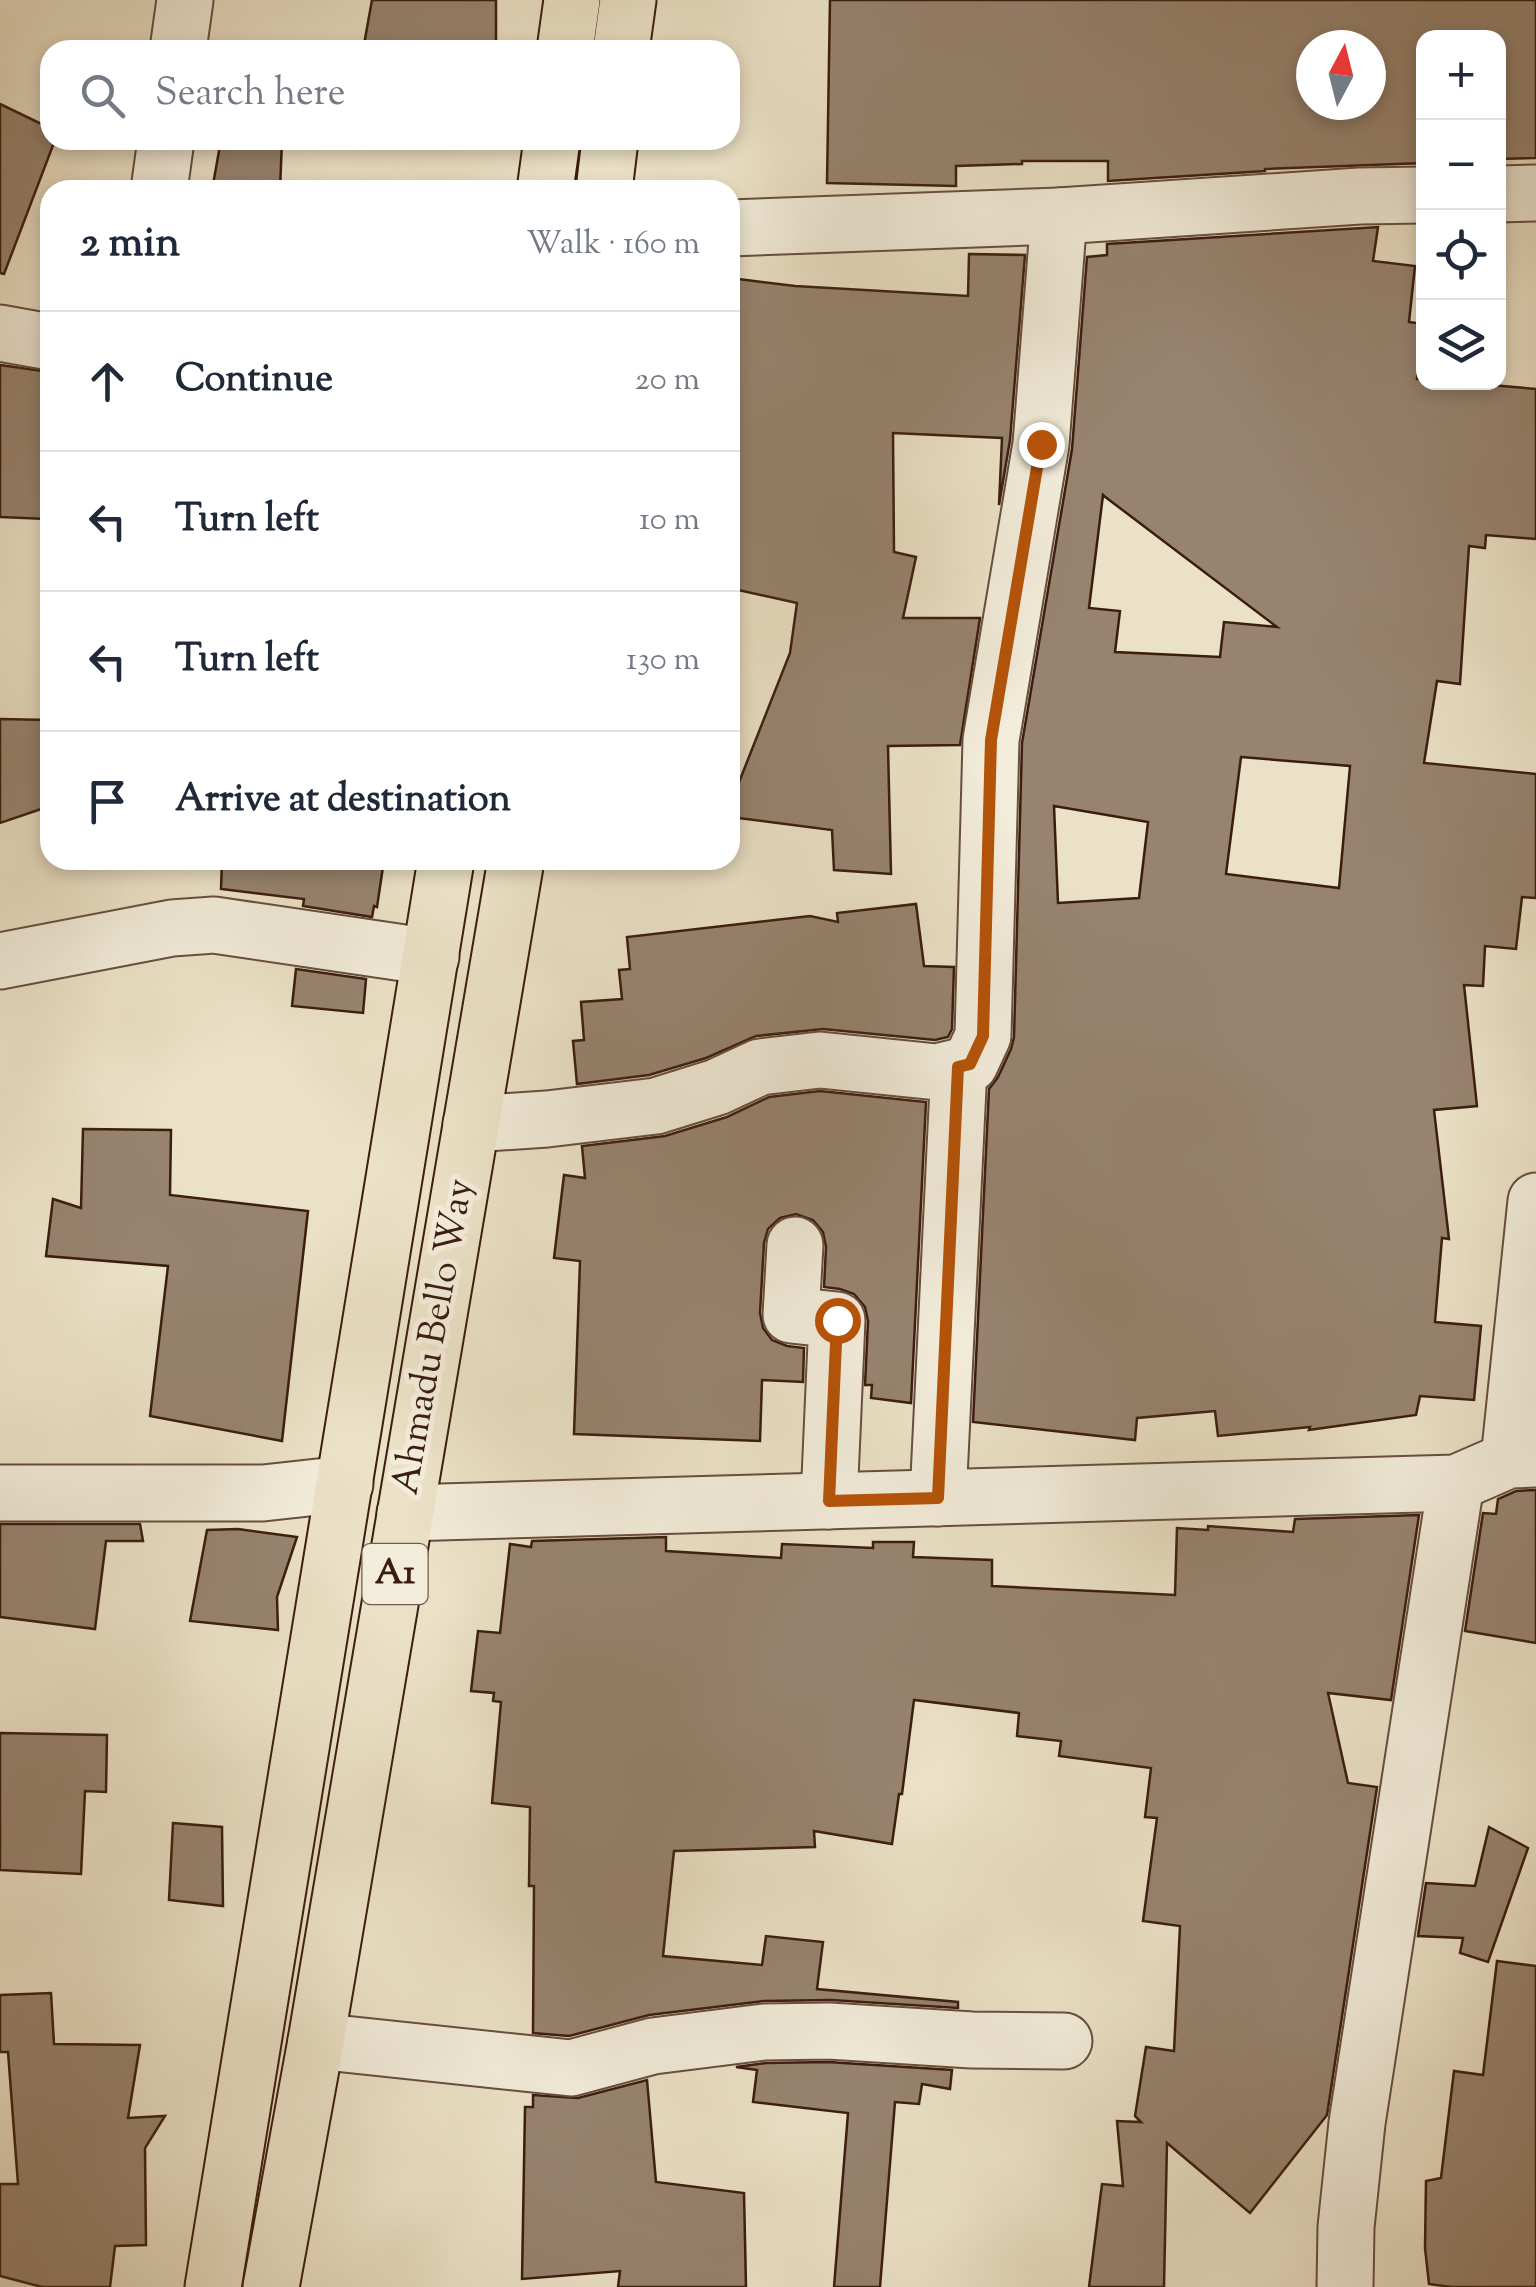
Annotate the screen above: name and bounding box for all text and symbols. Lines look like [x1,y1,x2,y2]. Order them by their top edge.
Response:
north arrow [1296,30,1386,120]
map controls [1416,30,1506,390]
button: + [1416,30,1506,120]
search box [40,40,740,150]
icon: search [75,68,130,123]
text: Search here [155,68,346,122]
button: − [1416,120,1506,210]
button: locate [1416,210,1506,300]
text: 2 min [80,215,180,275]
text: Walk · 160 m [526,222,700,268]
button: layers [1416,300,1506,390]
icon: ahead [80,354,135,409]
text: Continue [175,354,333,408]
text: 20 m [635,358,700,404]
route end [1019,422,1065,468]
icon: left [80,494,135,549]
text: Turn left [175,494,319,548]
text: 10 m [639,498,700,544]
icon: left [80,634,135,689]
text: Turn left [175,634,319,688]
text: 130 m [626,638,700,684]
icon: arrive [80,774,135,829]
text: Arrive at destination [175,774,511,828]
street label: Ahmadu Bello Way [381,1175,489,1499]
route start [815,1298,861,1344]
road number: A1 [362,1544,428,1604]

